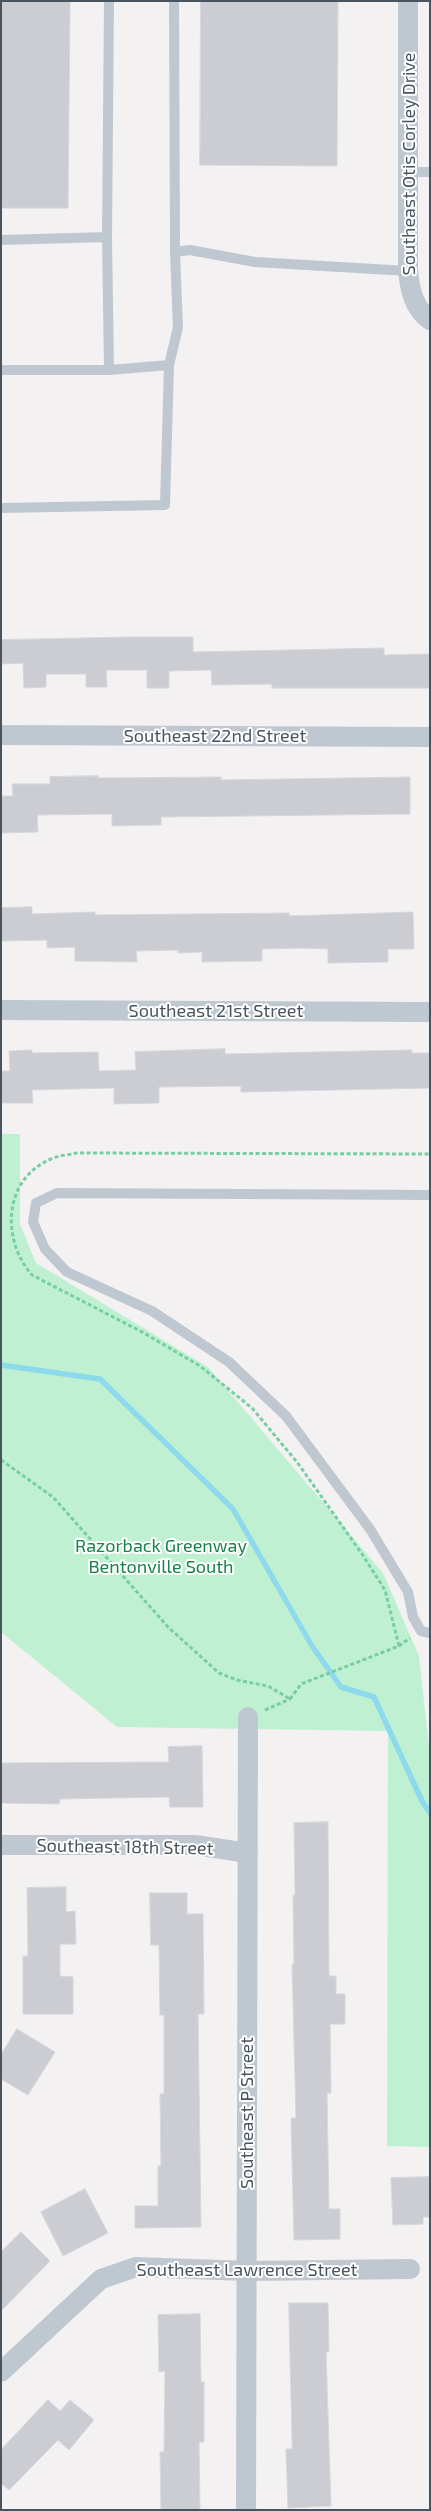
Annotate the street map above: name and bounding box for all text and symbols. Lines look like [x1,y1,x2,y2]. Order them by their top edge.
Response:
street label: Southeast Otis Corley Drive [398,53,420,275]
street label: Southeast 22nd Street [124,725,306,747]
street label: Southeast 21st Street [129,1000,303,1022]
park label: Razorback Greenway Bentonville South [75,1535,247,1578]
street label: Southeast 18th Street [36,1835,214,1859]
street label: Southeast P Street [236,2037,258,2189]
street label: Southeast Lawrence Street [137,2259,357,2281]

